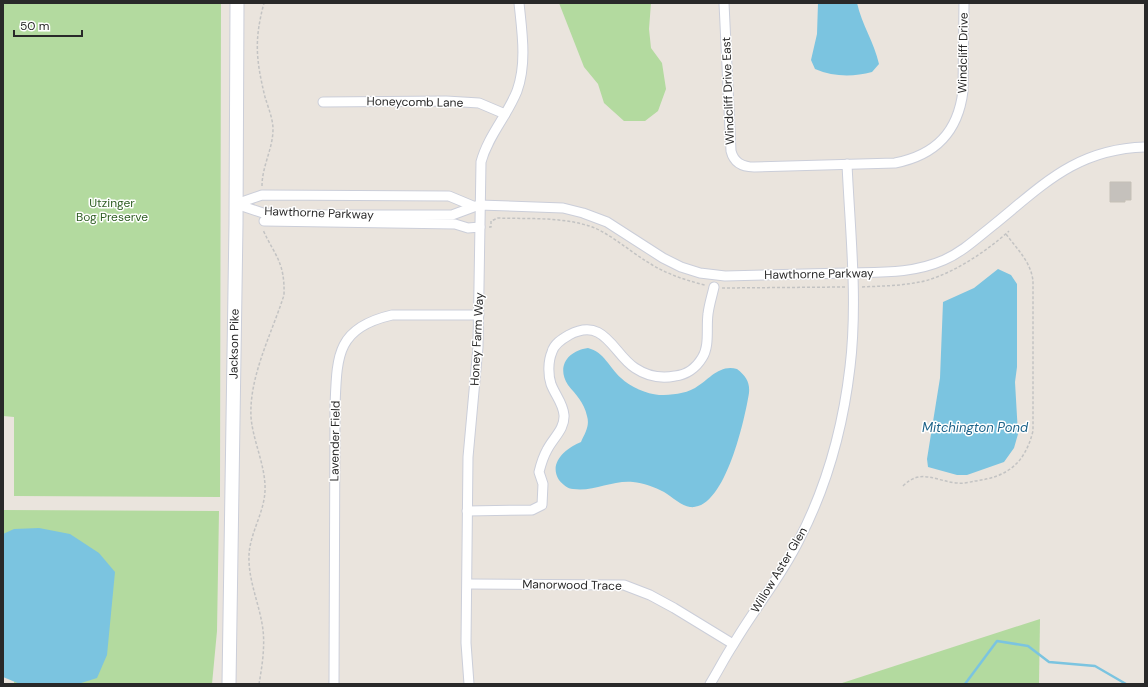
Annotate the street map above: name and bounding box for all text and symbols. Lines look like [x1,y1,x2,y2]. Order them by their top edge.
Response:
scale bar [14,12,82,38]
street label: Windcliff Drive [954,12,972,94]
text: 50 m [20,18,49,34]
street label: Windcliff Drive East [718,36,738,145]
street label: Honeycomb Lane [366,93,464,111]
park label: Utzinger Bog Preserve [76,195,148,225]
street label: Hawthorne Parkway [264,203,374,223]
street label: Hawthorne Parkway [764,265,874,283]
street label: Honey Farm Way [467,292,487,386]
street label: Jackson Pike [225,308,243,379]
street label: Lavender Field [326,401,344,481]
water label: Mitchington Pond [922,419,1029,436]
street label: Willow Aster Glen [747,524,811,616]
street label: Manorwood Trace [522,576,622,594]

